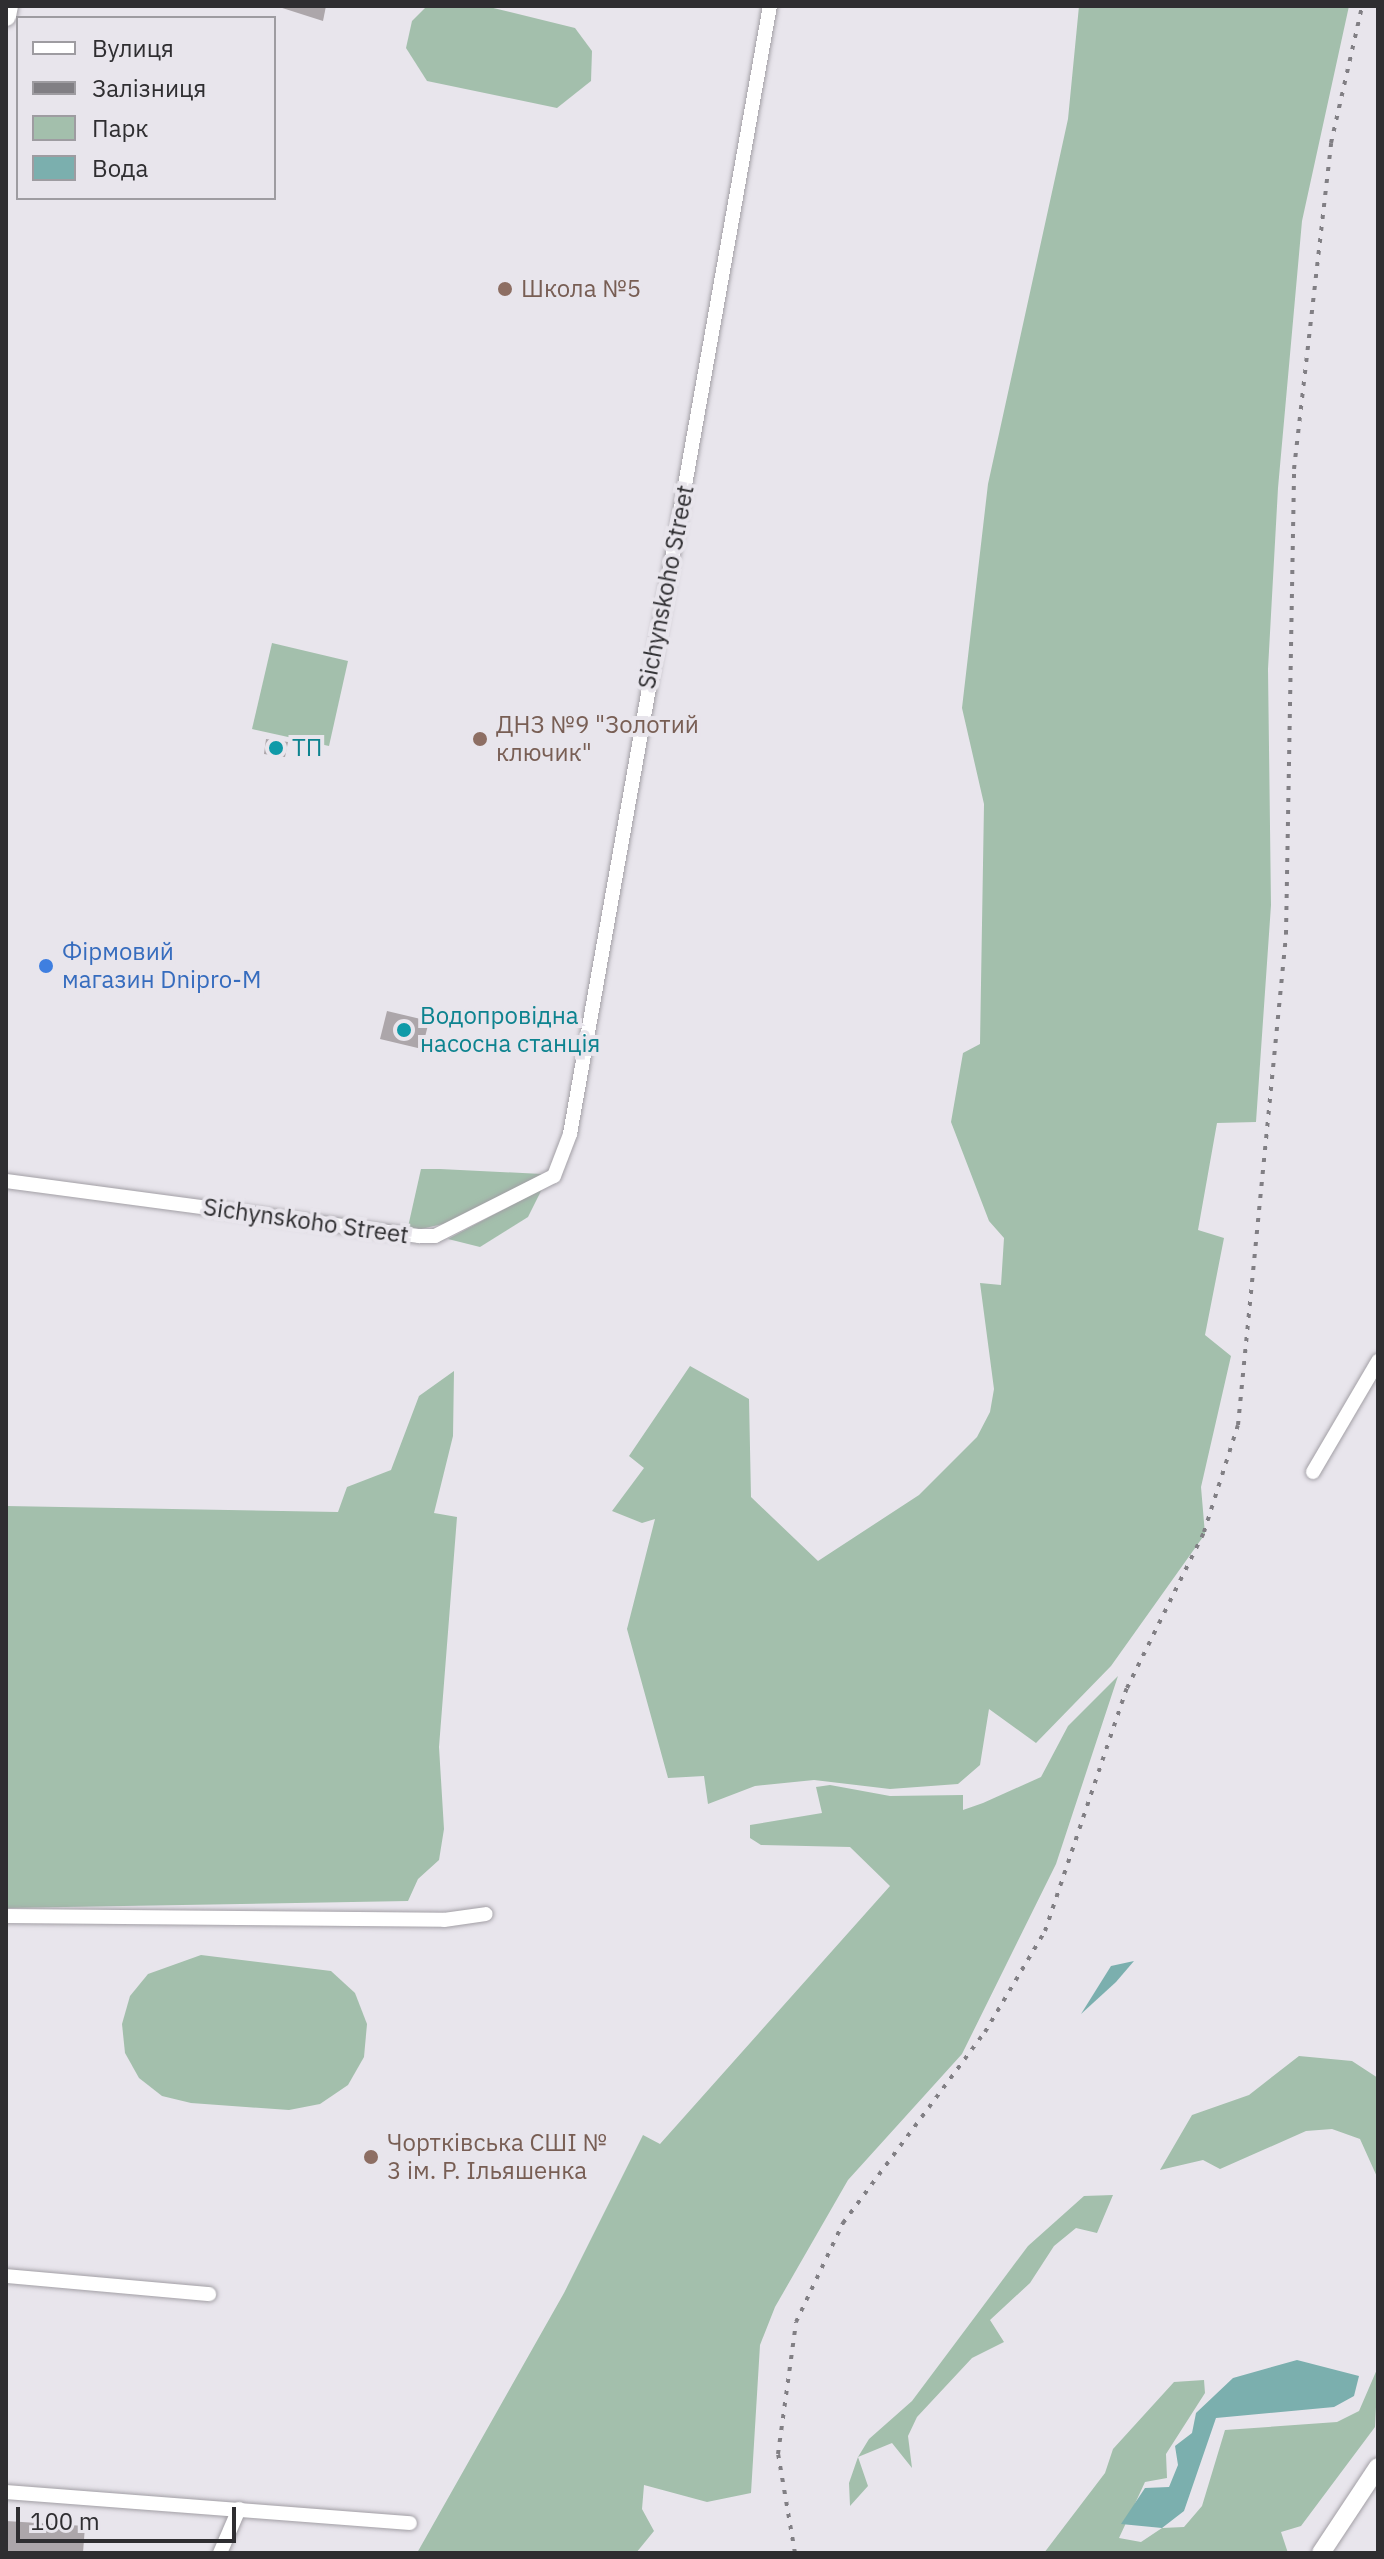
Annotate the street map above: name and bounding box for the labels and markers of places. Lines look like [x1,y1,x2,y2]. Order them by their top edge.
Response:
place label: Школа №5 [521,275,641,303]
marker: Школа №5 [496,280,514,298]
place label: ДНЗ №9 "Золотий ключик" [496,711,699,767]
marker: ДНЗ №9 "Золотий ключик" [471,730,489,748]
place label: ТП [292,734,322,762]
marker: ТП [267,739,285,757]
place label: Фірмовий магазин Dnipro-M [62,938,261,994]
marker: Фірмовий магазин Dnipro-M [37,957,55,975]
place label: Водопровідна насосна станція [420,1002,600,1058]
marker: Водопровідна насосна станція [395,1021,413,1039]
place label: Чортківська СШІ № 3 ім. Р. Ільяшенка [387,2129,607,2185]
marker: Чортківська СШІ № 3 ім. Р. Ільяшенка [362,2148,380,2166]

